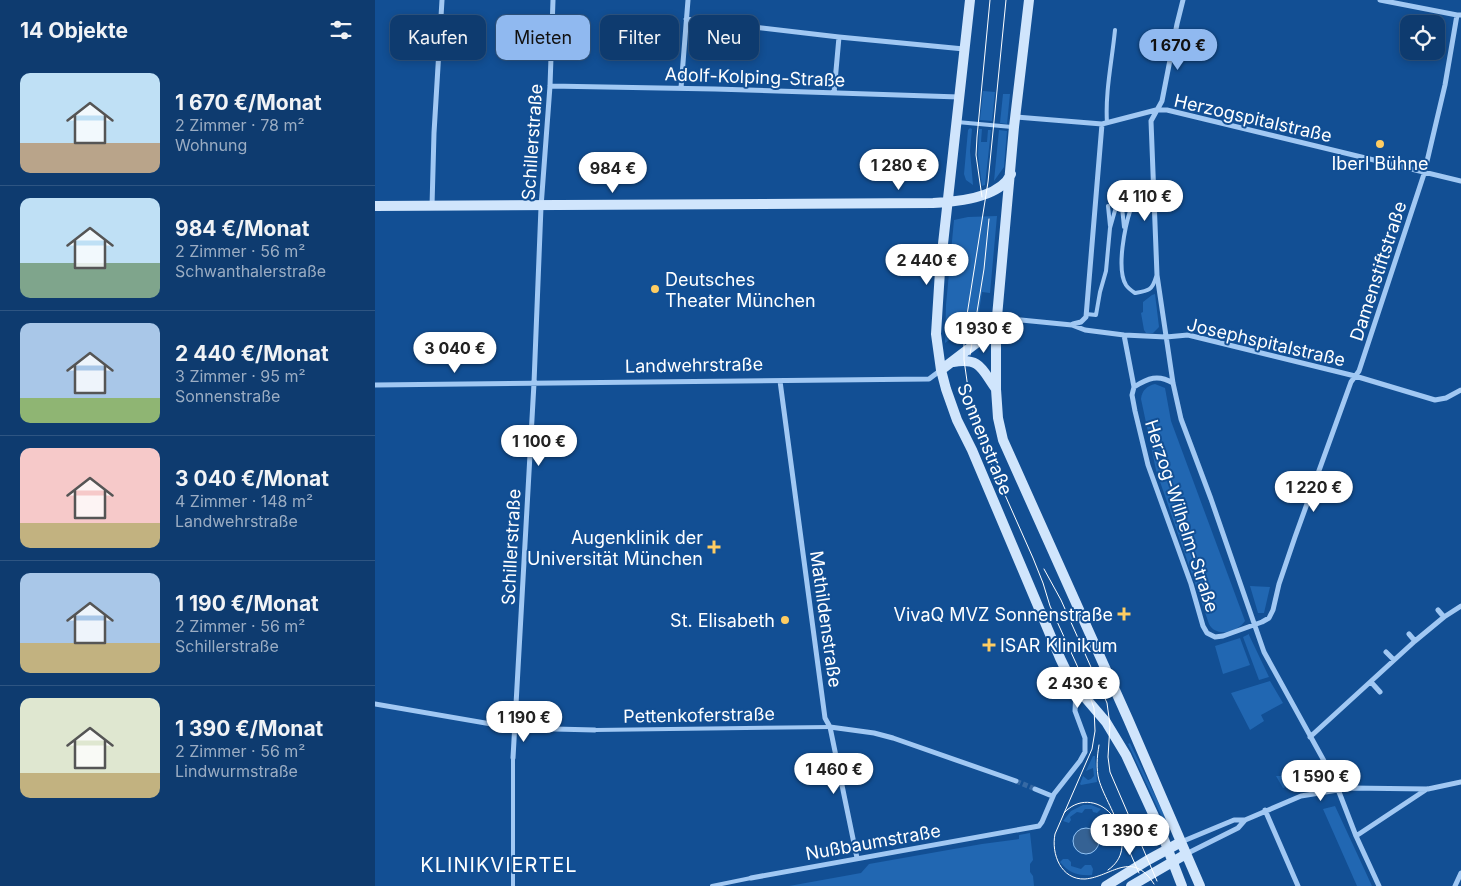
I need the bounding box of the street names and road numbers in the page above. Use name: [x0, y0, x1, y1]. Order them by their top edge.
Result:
street label: Adolf-Kolping-Straße: [664, 63, 846, 91]
street label: Schillerstraße: [517, 83, 547, 201]
street label: Herzogspitalstraße: [1172, 90, 1334, 146]
street label: Damenstiftstraße: [1346, 199, 1410, 343]
street label: Josephspitalstraße: [1185, 314, 1347, 370]
street label: Landwehrstraße: [625, 353, 763, 377]
street label: Sonnenstraße: [953, 380, 1017, 498]
street label: Herzog-Wilhelm-Straße: [1141, 417, 1223, 615]
street label: Schillerstraße: [497, 488, 525, 606]
street label: Mathildenstraße: [806, 549, 846, 689]
street label: Pettenkoferstraße: [623, 703, 775, 727]
street label: Nußbaumstraße: [804, 820, 942, 864]

